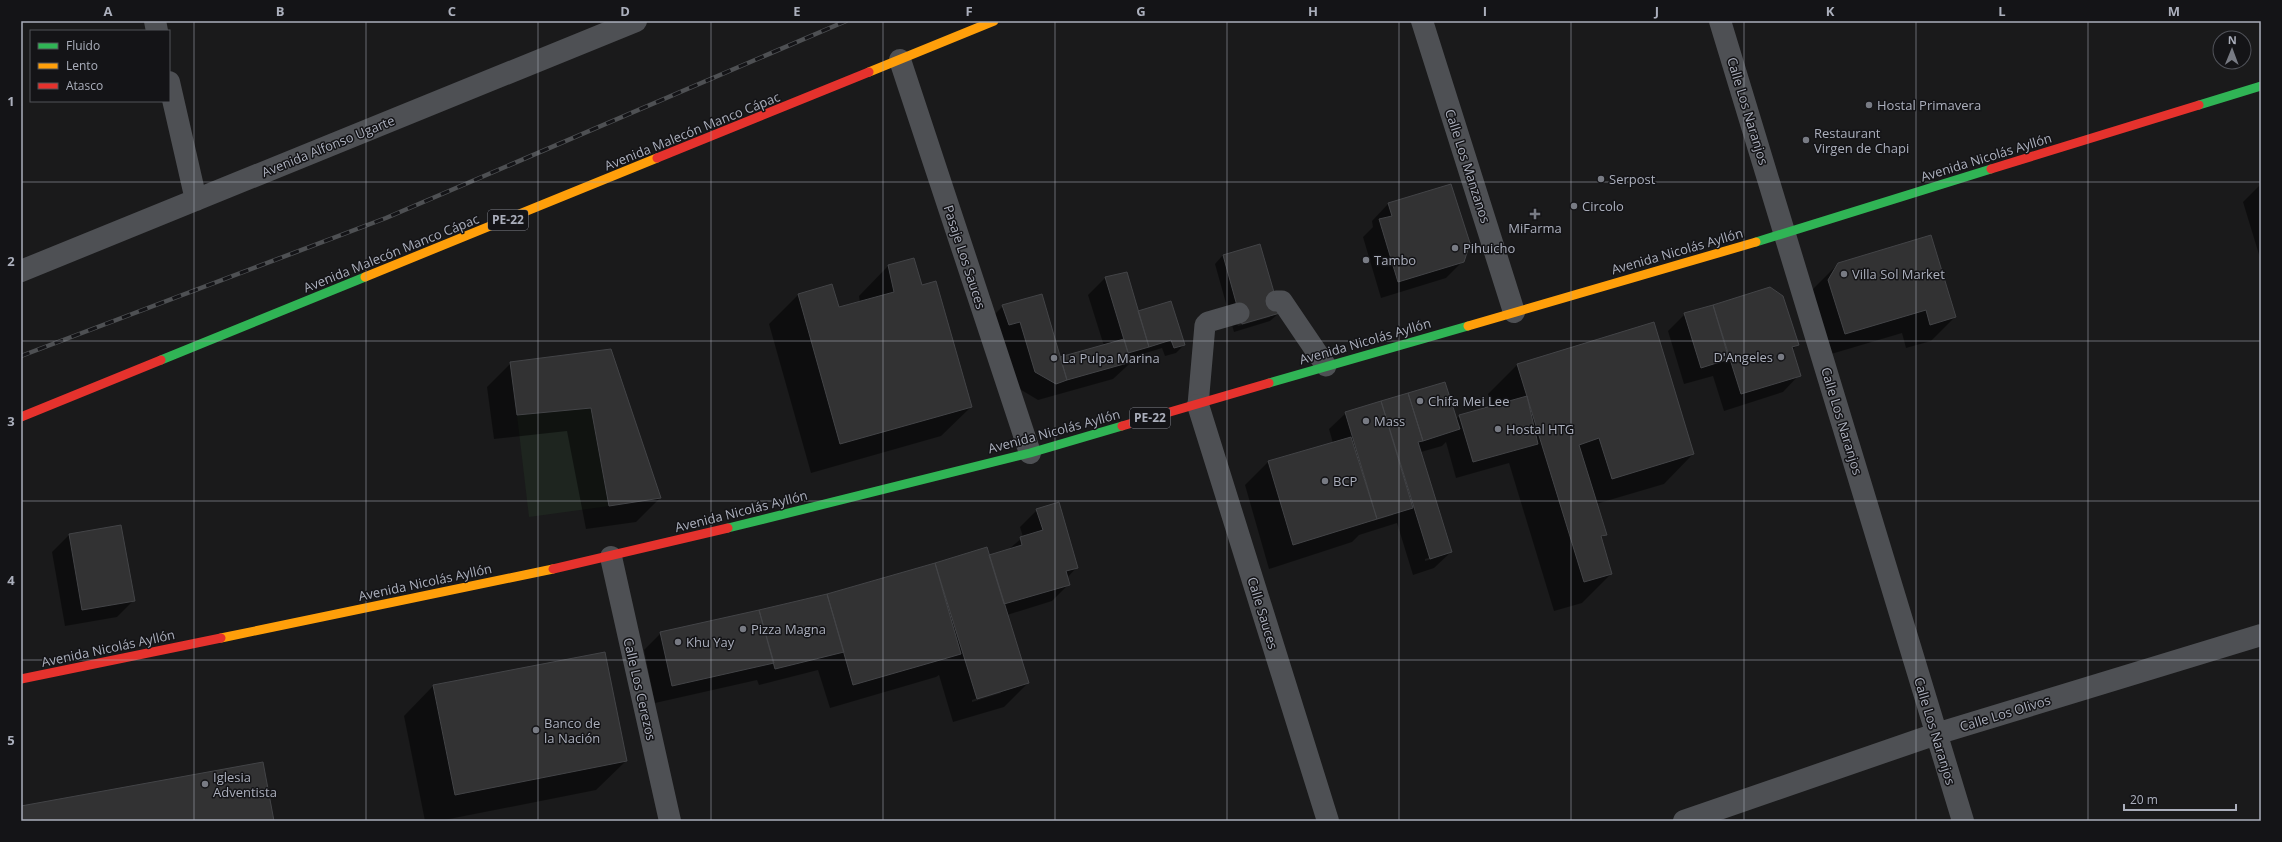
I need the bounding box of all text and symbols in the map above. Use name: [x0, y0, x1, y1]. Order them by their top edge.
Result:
text: A: [104, 2, 113, 20]
text: B: [276, 2, 285, 20]
text: C: [448, 2, 456, 20]
text: D: [620, 2, 630, 20]
text: E: [793, 2, 801, 20]
text: F: [965, 2, 973, 20]
text: G: [1136, 2, 1146, 20]
text: H: [1308, 2, 1318, 20]
text: I: [1483, 2, 1487, 20]
text: J: [1654, 2, 1659, 20]
text: K: [1826, 2, 1835, 20]
text: L: [1998, 2, 2006, 20]
text: M: [2168, 2, 2180, 20]
legend: [30, 30, 170, 102]
north arrow: [2212, 30, 2252, 70]
text: N: [2228, 32, 2237, 47]
text: Fluido: [66, 37, 100, 54]
street label: Calle Los Naranjos: [1723, 55, 1773, 167]
text: Lento: [66, 57, 98, 74]
text: Atasco: [66, 77, 103, 94]
street label: Avenida Malecón Manco Cápac: [602, 87, 782, 175]
text: 1: [7, 92, 15, 110]
place label: Hostal Primavera: [1877, 96, 1981, 114]
marker: Hostal Primavera: [1864, 100, 1874, 110]
street label: Calle Los Manzanos: [1441, 107, 1495, 225]
street label: Avenida Alfonso Ugarte: [259, 111, 397, 181]
place label: Restaurant Virgen de Chapi: [1814, 124, 1909, 157]
street label: Avenida Nicolás Ayllón: [1918, 128, 2054, 186]
marker: Restaurant Virgen de Chapi: [1801, 135, 1811, 145]
place label: Serpost: [1609, 170, 1656, 188]
marker: Serpost: [1596, 174, 1606, 184]
place label: Circolo: [1582, 197, 1624, 215]
marker: Circolo: [1569, 201, 1579, 211]
street label: Pasaje Los Sauces: [940, 203, 990, 311]
street label: Avenida Malecón Manco Cápac: [301, 209, 481, 297]
marker: MiFarma: [1530, 209, 1540, 219]
road number: PE-22: [488, 210, 528, 230]
place label: MiFarma: [1508, 219, 1562, 237]
street label: Avenida Nicolás Ayllón: [1609, 224, 1745, 278]
place label: Pihuicho: [1463, 239, 1516, 257]
marker: Pihuicho: [1450, 243, 1460, 253]
place label: Tambo: [1374, 251, 1416, 269]
text: 2: [7, 252, 15, 270]
marker: Tambo: [1361, 255, 1371, 265]
place label: Villa Sol Market: [1852, 265, 1945, 283]
marker: Villa Sol Market: [1839, 269, 1849, 279]
street label: Avenida Nicolás Ayllón: [1297, 314, 1433, 368]
place label: D'Angeles: [1713, 348, 1773, 366]
place label: La Pulpa Marina: [1062, 349, 1160, 367]
marker: D'Angeles: [1776, 352, 1786, 362]
marker: La Pulpa Marina: [1049, 353, 1059, 363]
street label: Calle Los Naranjos: [1817, 365, 1867, 477]
place label: Chifa Mei Lee: [1428, 392, 1509, 410]
marker: Chifa Mei Lee: [1415, 396, 1425, 406]
street label: Avenida Nicolás Ayllón: [986, 405, 1122, 457]
road number: PE-22: [1130, 408, 1170, 428]
text: 3: [7, 412, 15, 430]
place label: Mass: [1374, 412, 1405, 430]
marker: Mass: [1361, 416, 1371, 426]
place label: Hostal HTG: [1506, 420, 1574, 438]
marker: Hostal HTG: [1493, 424, 1503, 434]
place label: BCP: [1333, 472, 1358, 490]
marker: BCP: [1320, 476, 1330, 486]
street label: Avenida Nicolás Ayllón: [673, 486, 809, 536]
street label: Avenida Nicolás Ayllón: [357, 559, 493, 605]
text: 4: [7, 571, 15, 589]
street label: Calle Sauces: [1243, 575, 1283, 651]
place label: Pizza Magna: [751, 620, 826, 638]
marker: Pizza Magna: [738, 624, 748, 634]
street label: Avenida Nicolás Ayllón: [40, 625, 176, 671]
place label: Khu Yay: [686, 633, 735, 651]
street label: Calle Los Cerezos: [619, 636, 661, 742]
marker: Khu Yay: [673, 637, 683, 647]
street label: Calle Los Naranjos: [1910, 675, 1960, 787]
street label: Calle Los Olivos: [1957, 691, 2053, 735]
place label: Banco de la Nación: [544, 714, 600, 747]
marker: Banco de la Nación: [531, 725, 541, 735]
text: 5: [7, 731, 15, 749]
place label: Iglesia Adventista: [213, 768, 277, 801]
marker: Iglesia Adventista: [200, 779, 210, 789]
scale bar: [2124, 786, 2236, 812]
text: 20 m: [2130, 791, 2158, 808]

